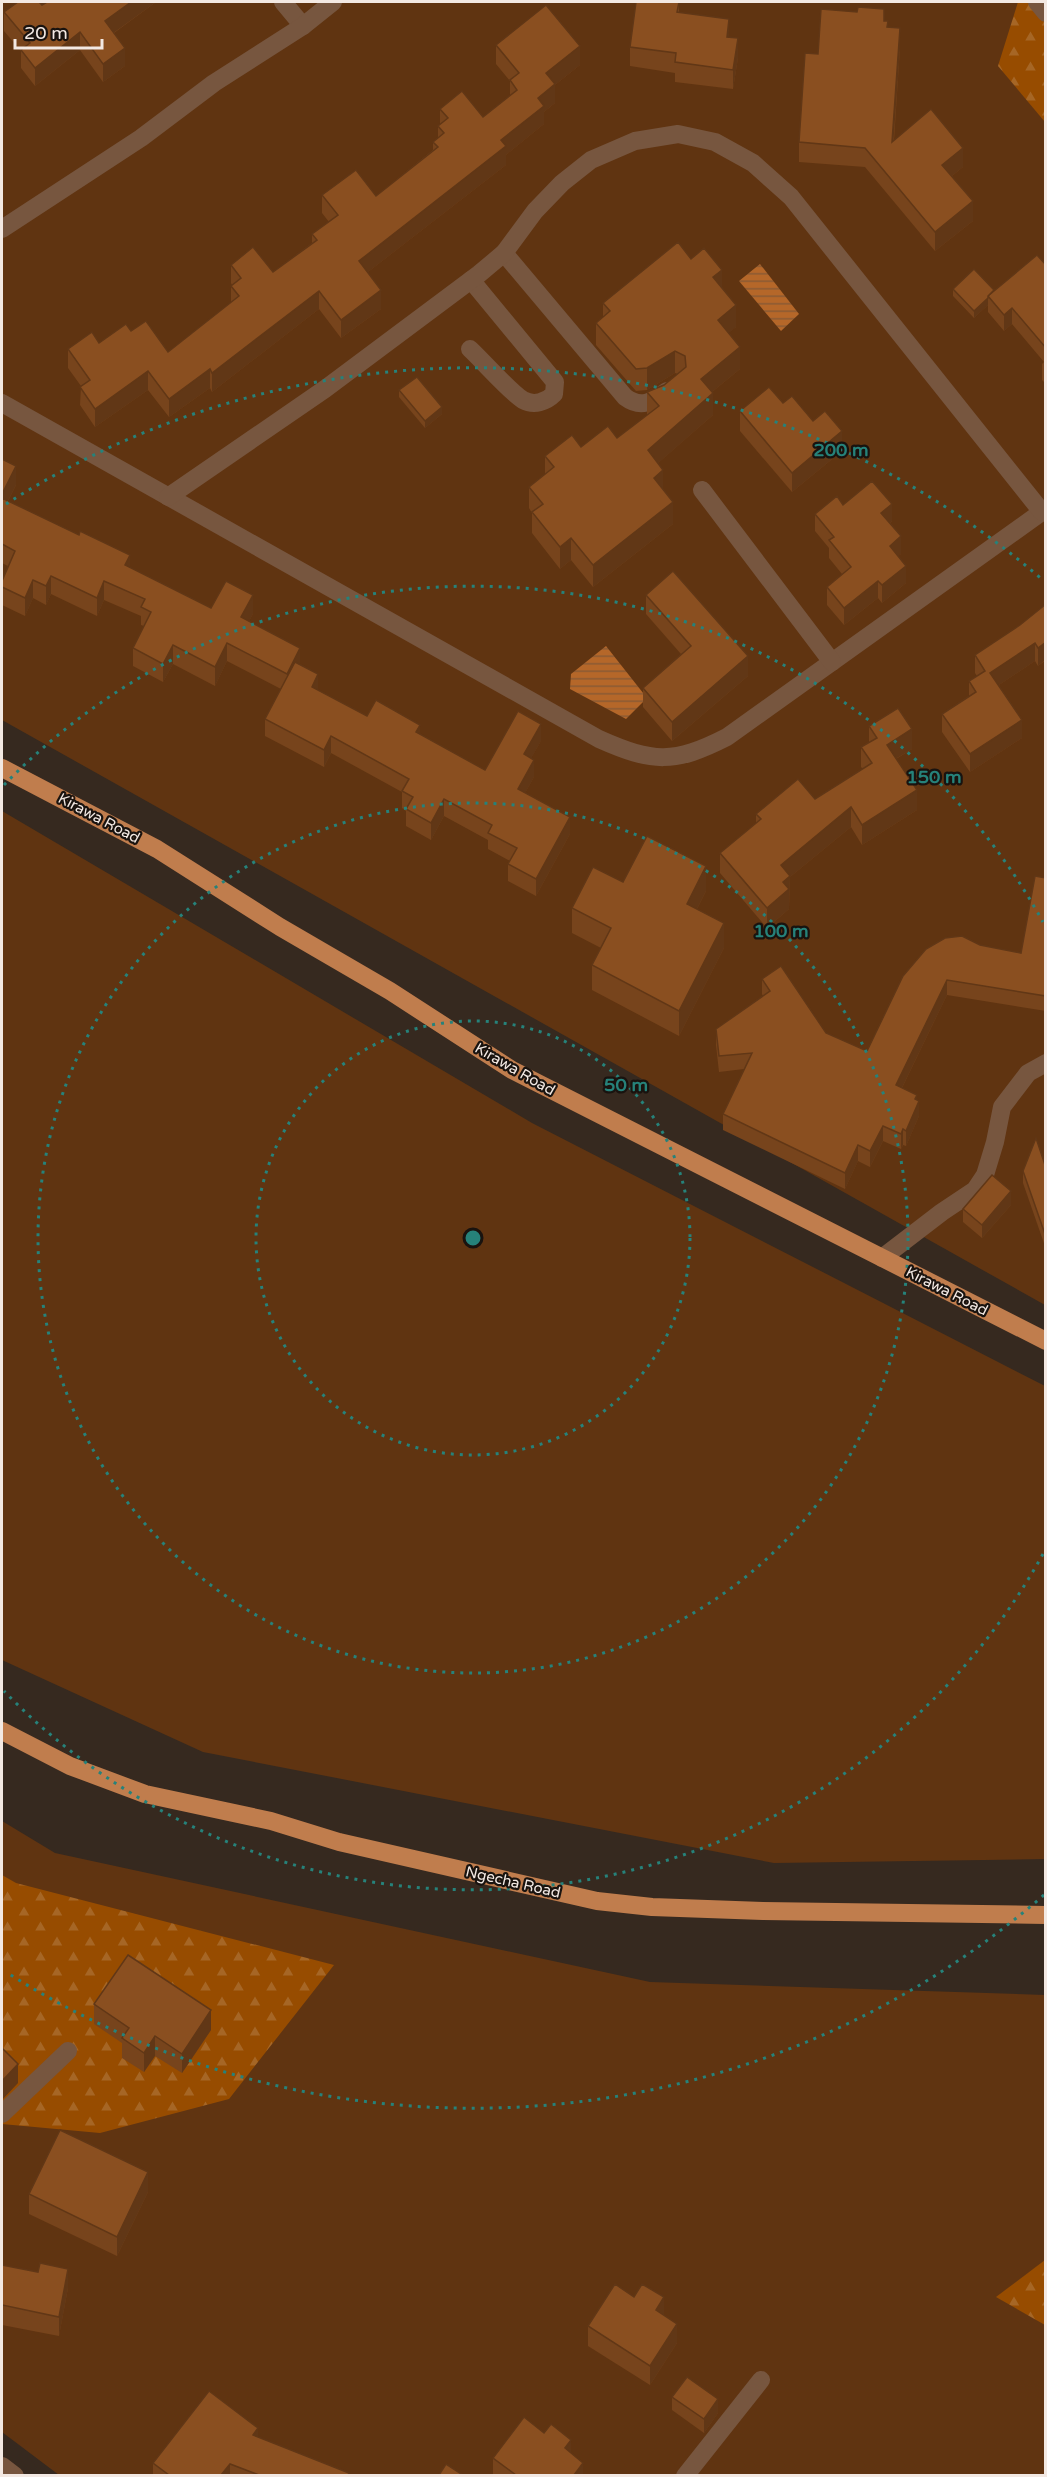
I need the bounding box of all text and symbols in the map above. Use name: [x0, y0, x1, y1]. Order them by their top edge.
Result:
scale bar: [15, 12, 102, 50]
text: 20 m: [24, 22, 68, 44]
text: 200 m: [813, 439, 869, 461]
text: 150 m: [906, 766, 962, 788]
street label: Kirawa Road: [55, 789, 143, 847]
text: 100 m: [753, 920, 809, 942]
street label: Kirawa Road: [472, 1039, 558, 1099]
text: 50 m: [604, 1074, 648, 1096]
centre of rings: [463, 1228, 483, 1248]
street label: Kirawa Road: [903, 1263, 991, 1319]
street label: Ngecha Road: [464, 1862, 562, 1902]

